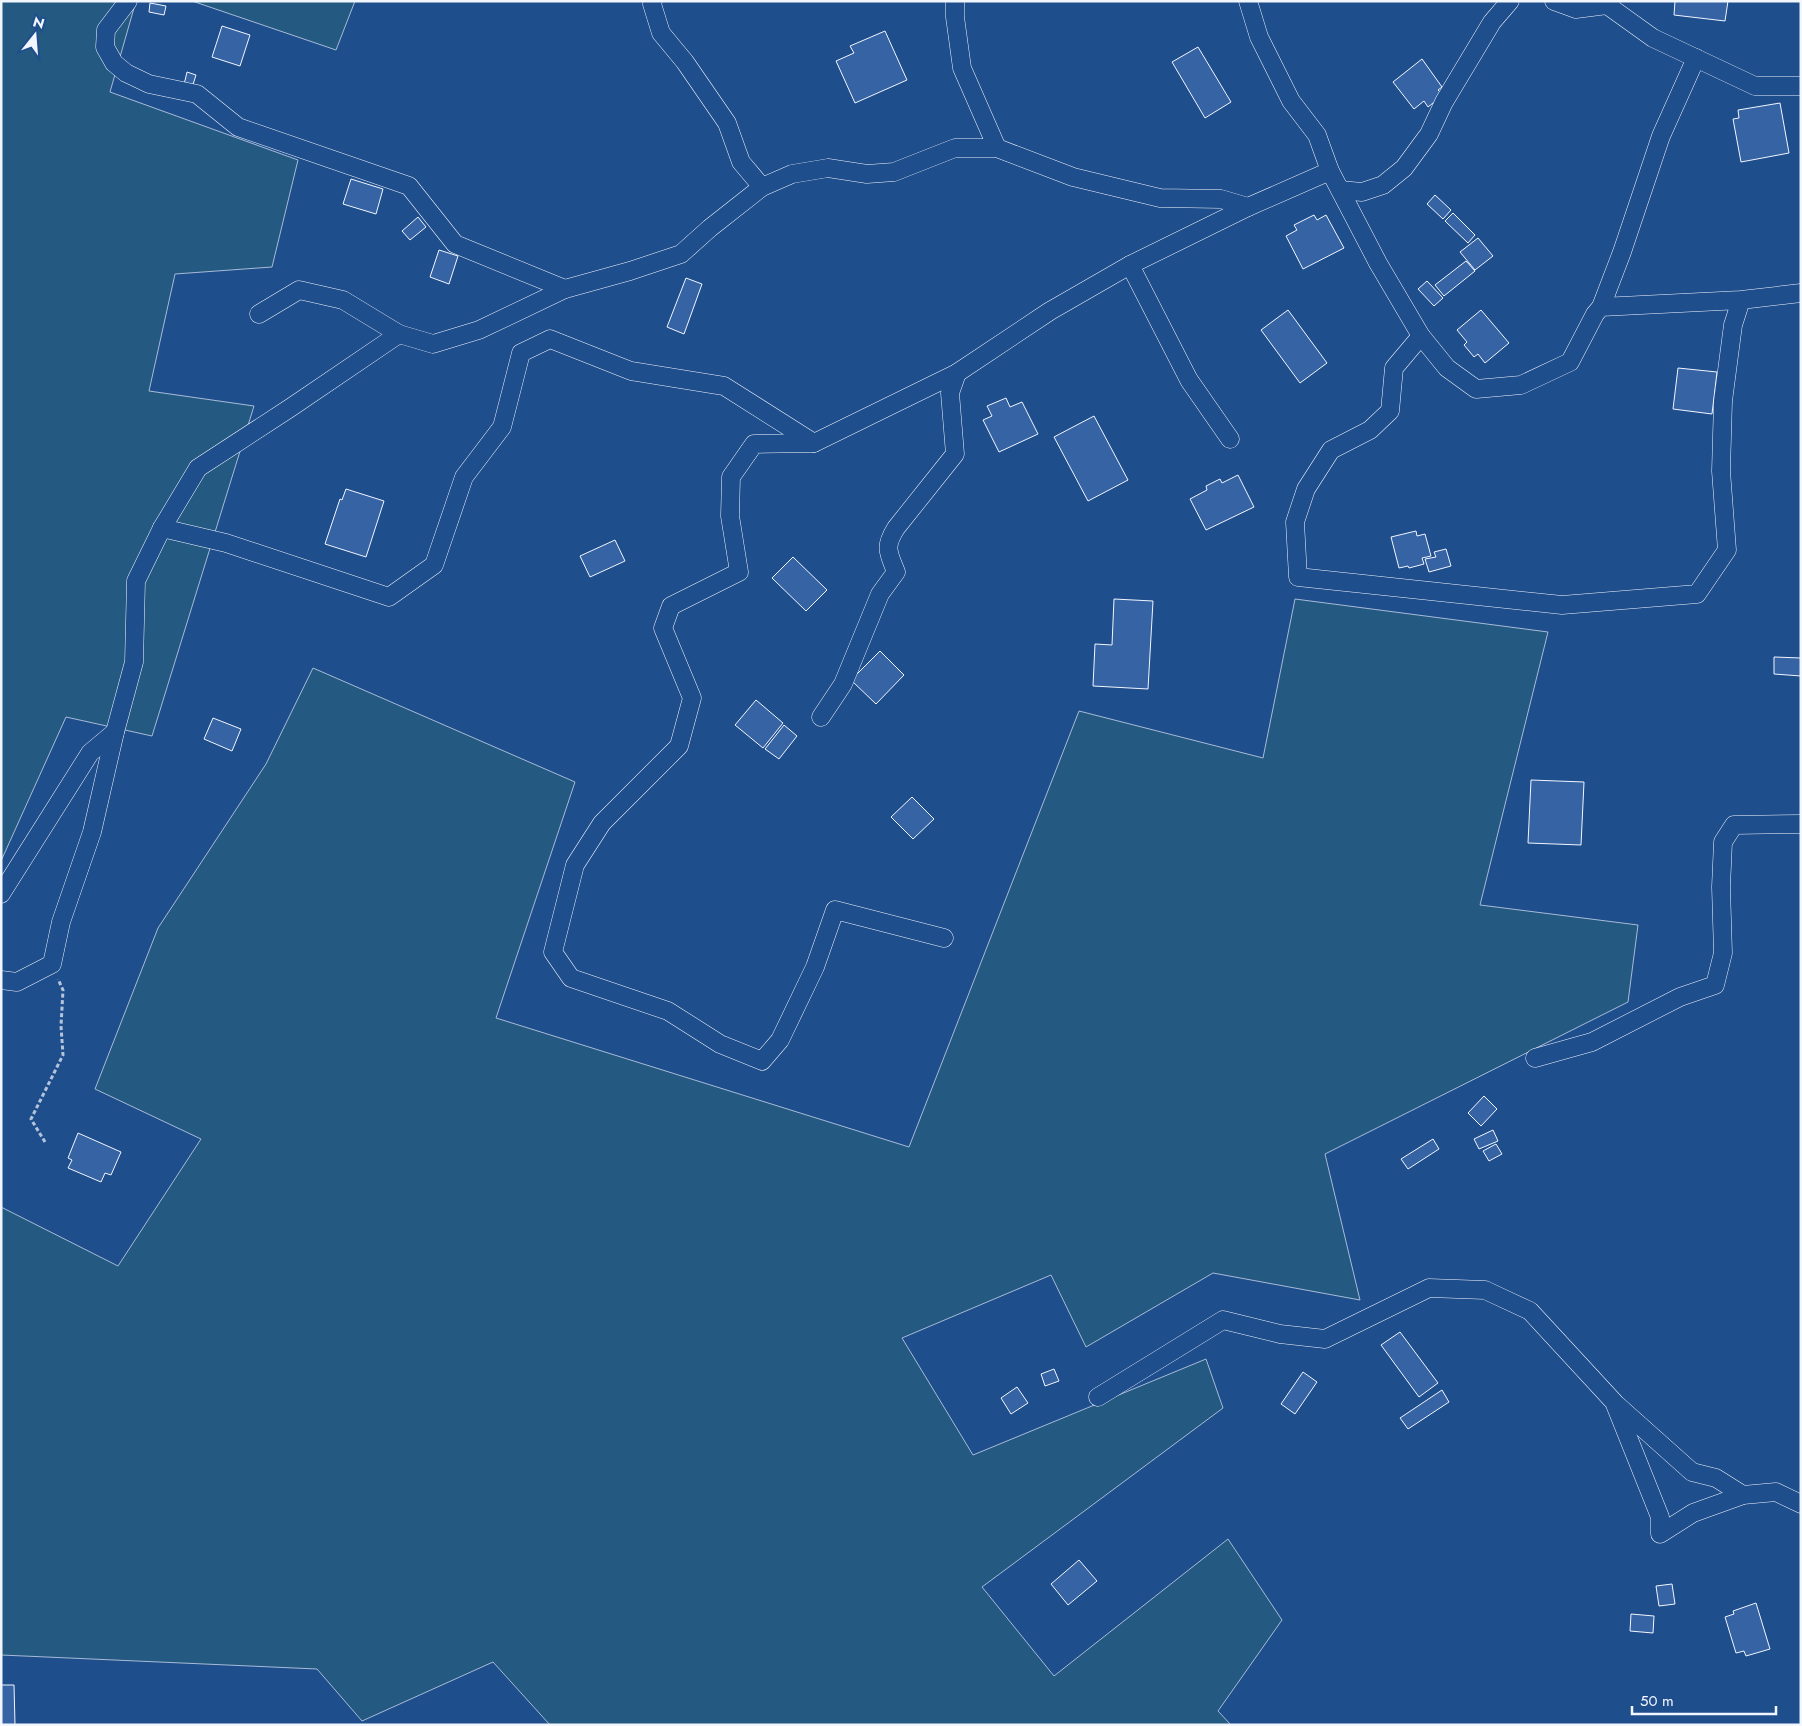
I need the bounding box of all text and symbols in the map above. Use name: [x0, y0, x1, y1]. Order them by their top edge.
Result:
north arrow: [10, 10, 60, 60]
text: N: [31, 11, 47, 34]
scale bar: [1632, 1684, 1776, 1716]
text: 50 m: [1640, 1690, 1674, 1712]

